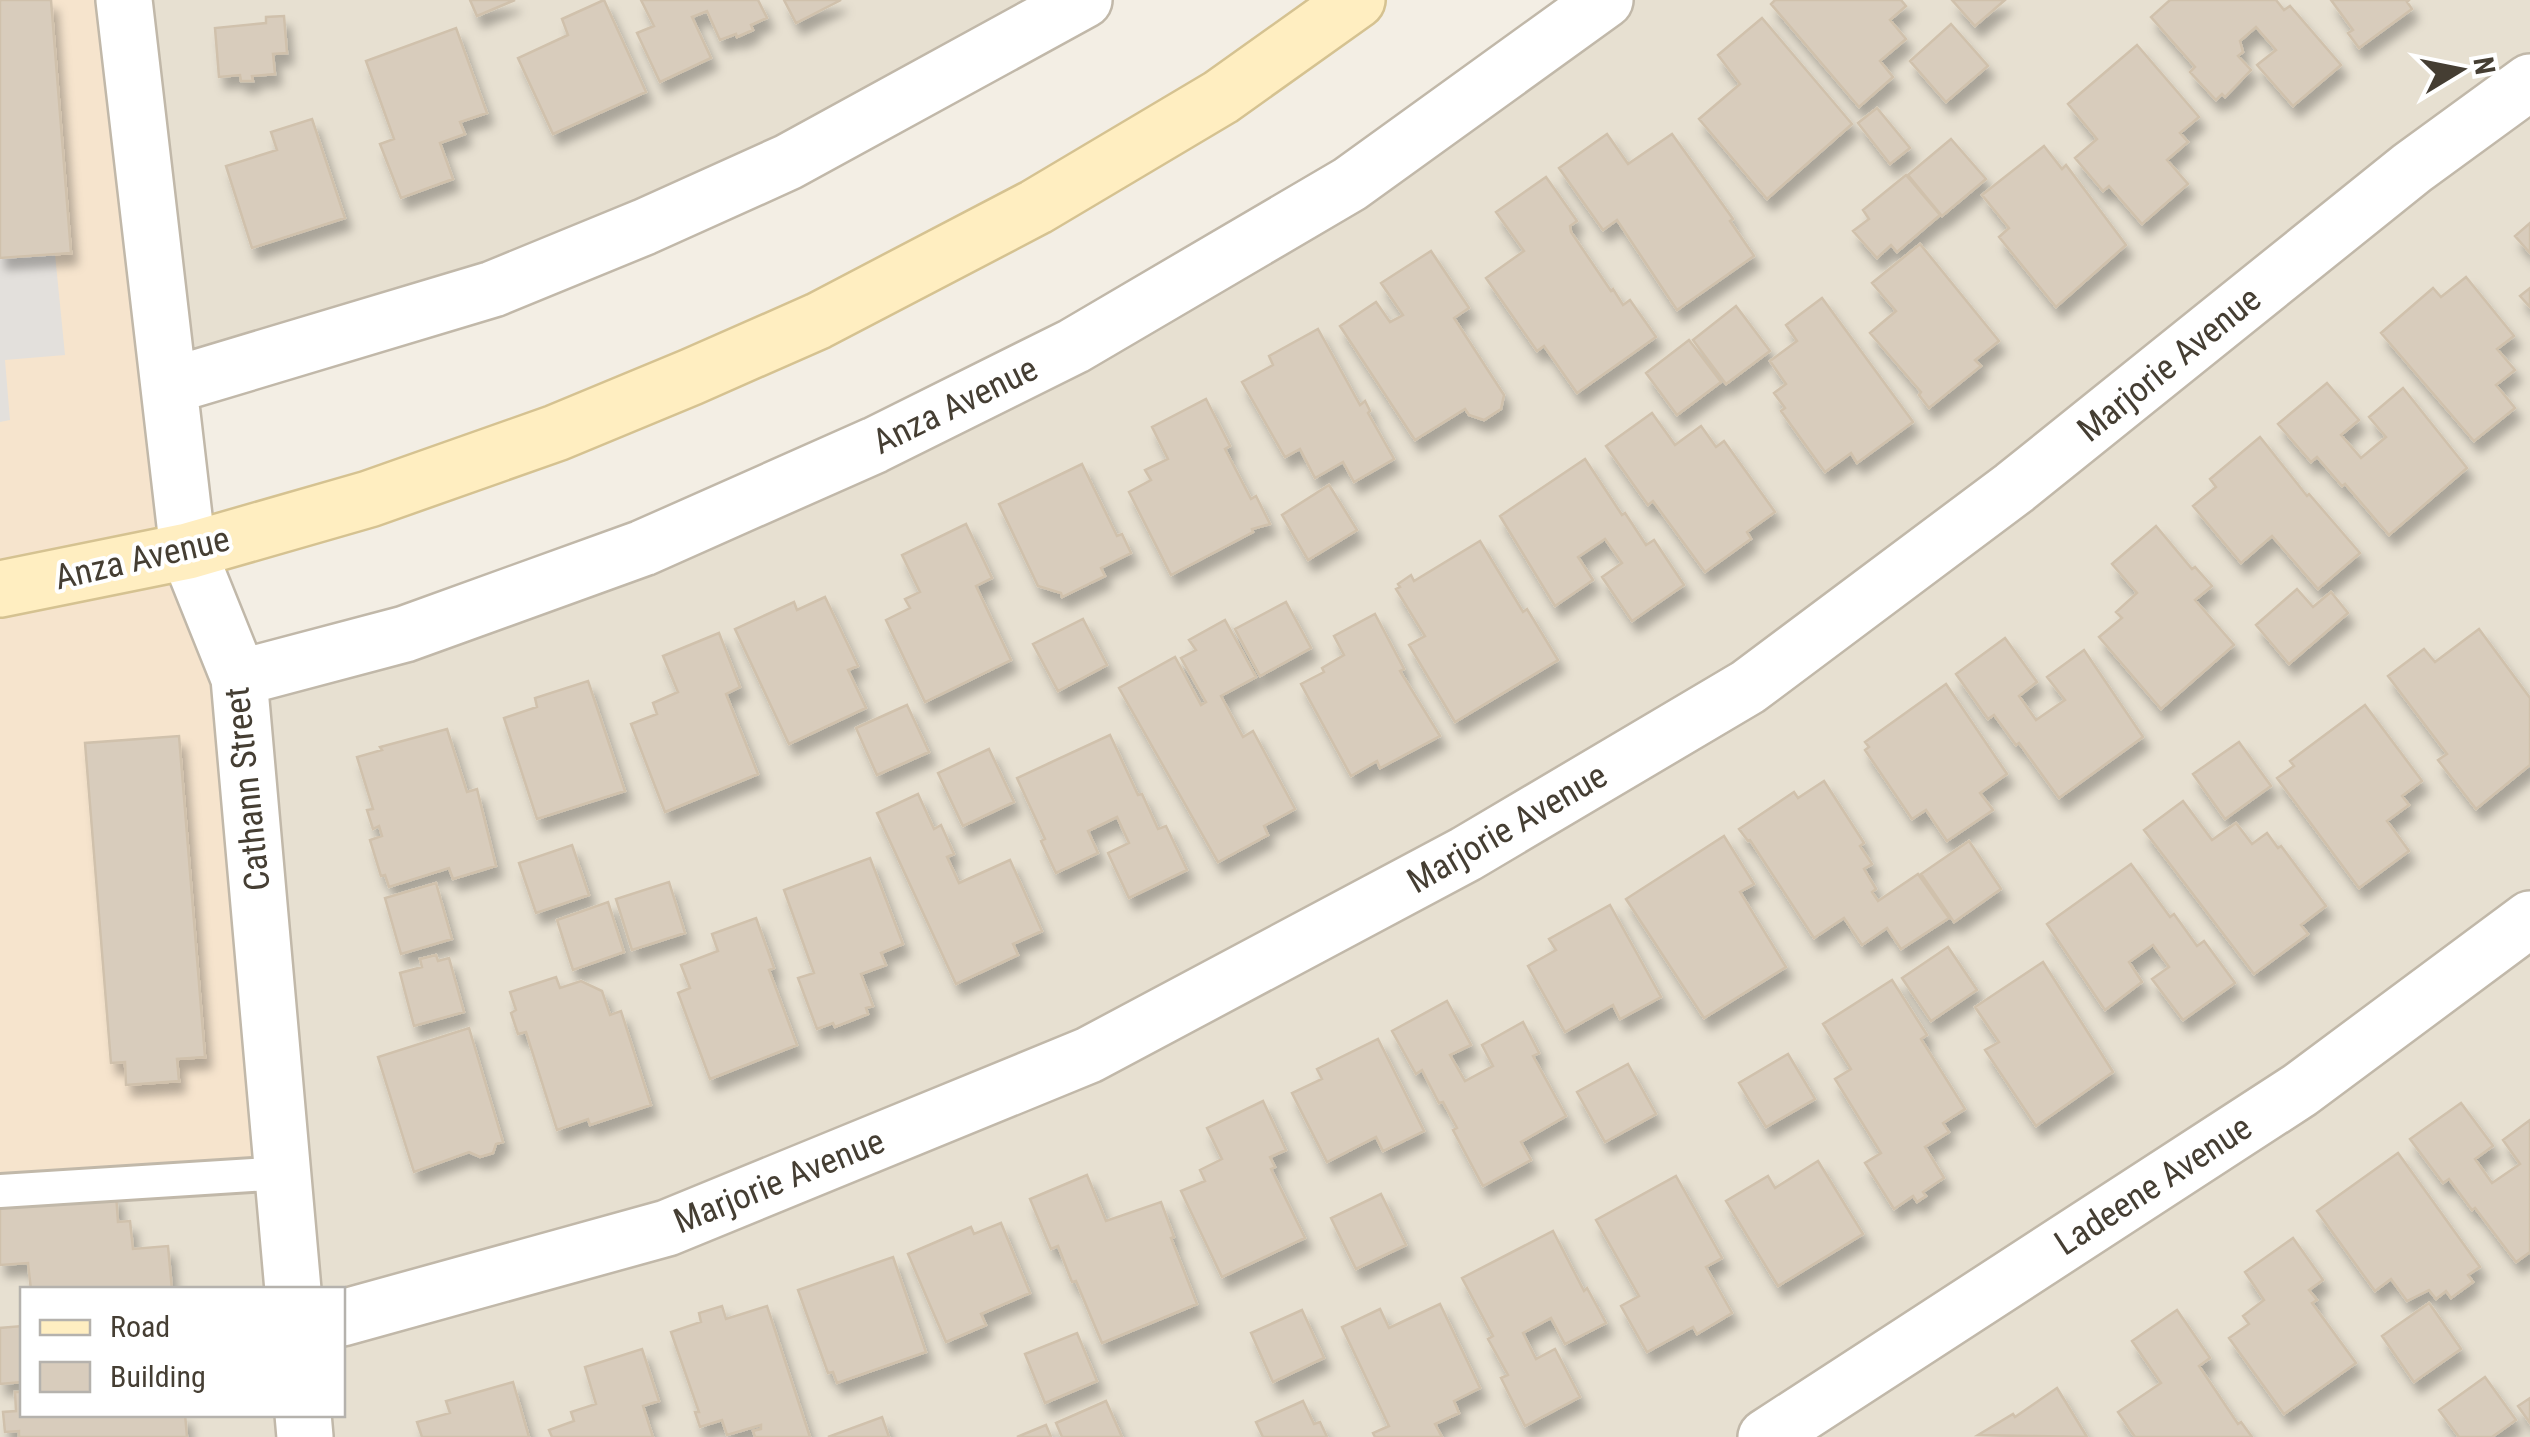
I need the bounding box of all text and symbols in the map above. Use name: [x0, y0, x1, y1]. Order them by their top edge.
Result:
north arrow: [2410, 20, 2510, 120]
text: N: [2466, 54, 2502, 77]
street label: Marjorie Avenue: [2070, 278, 2269, 451]
street label: Anza Avenue: [866, 348, 1044, 463]
street label: Anza Avenue: [51, 518, 233, 598]
street label: Cathann Street: [216, 685, 279, 893]
street label: Marjorie Avenue: [1400, 755, 1614, 902]
street label: Ladeene Avenue: [2047, 1107, 2259, 1264]
street label: Marjorie Avenue: [668, 1121, 890, 1242]
legend: [20, 1287, 345, 1417]
text: Road: [110, 1309, 170, 1344]
text: Building: [110, 1359, 206, 1394]

